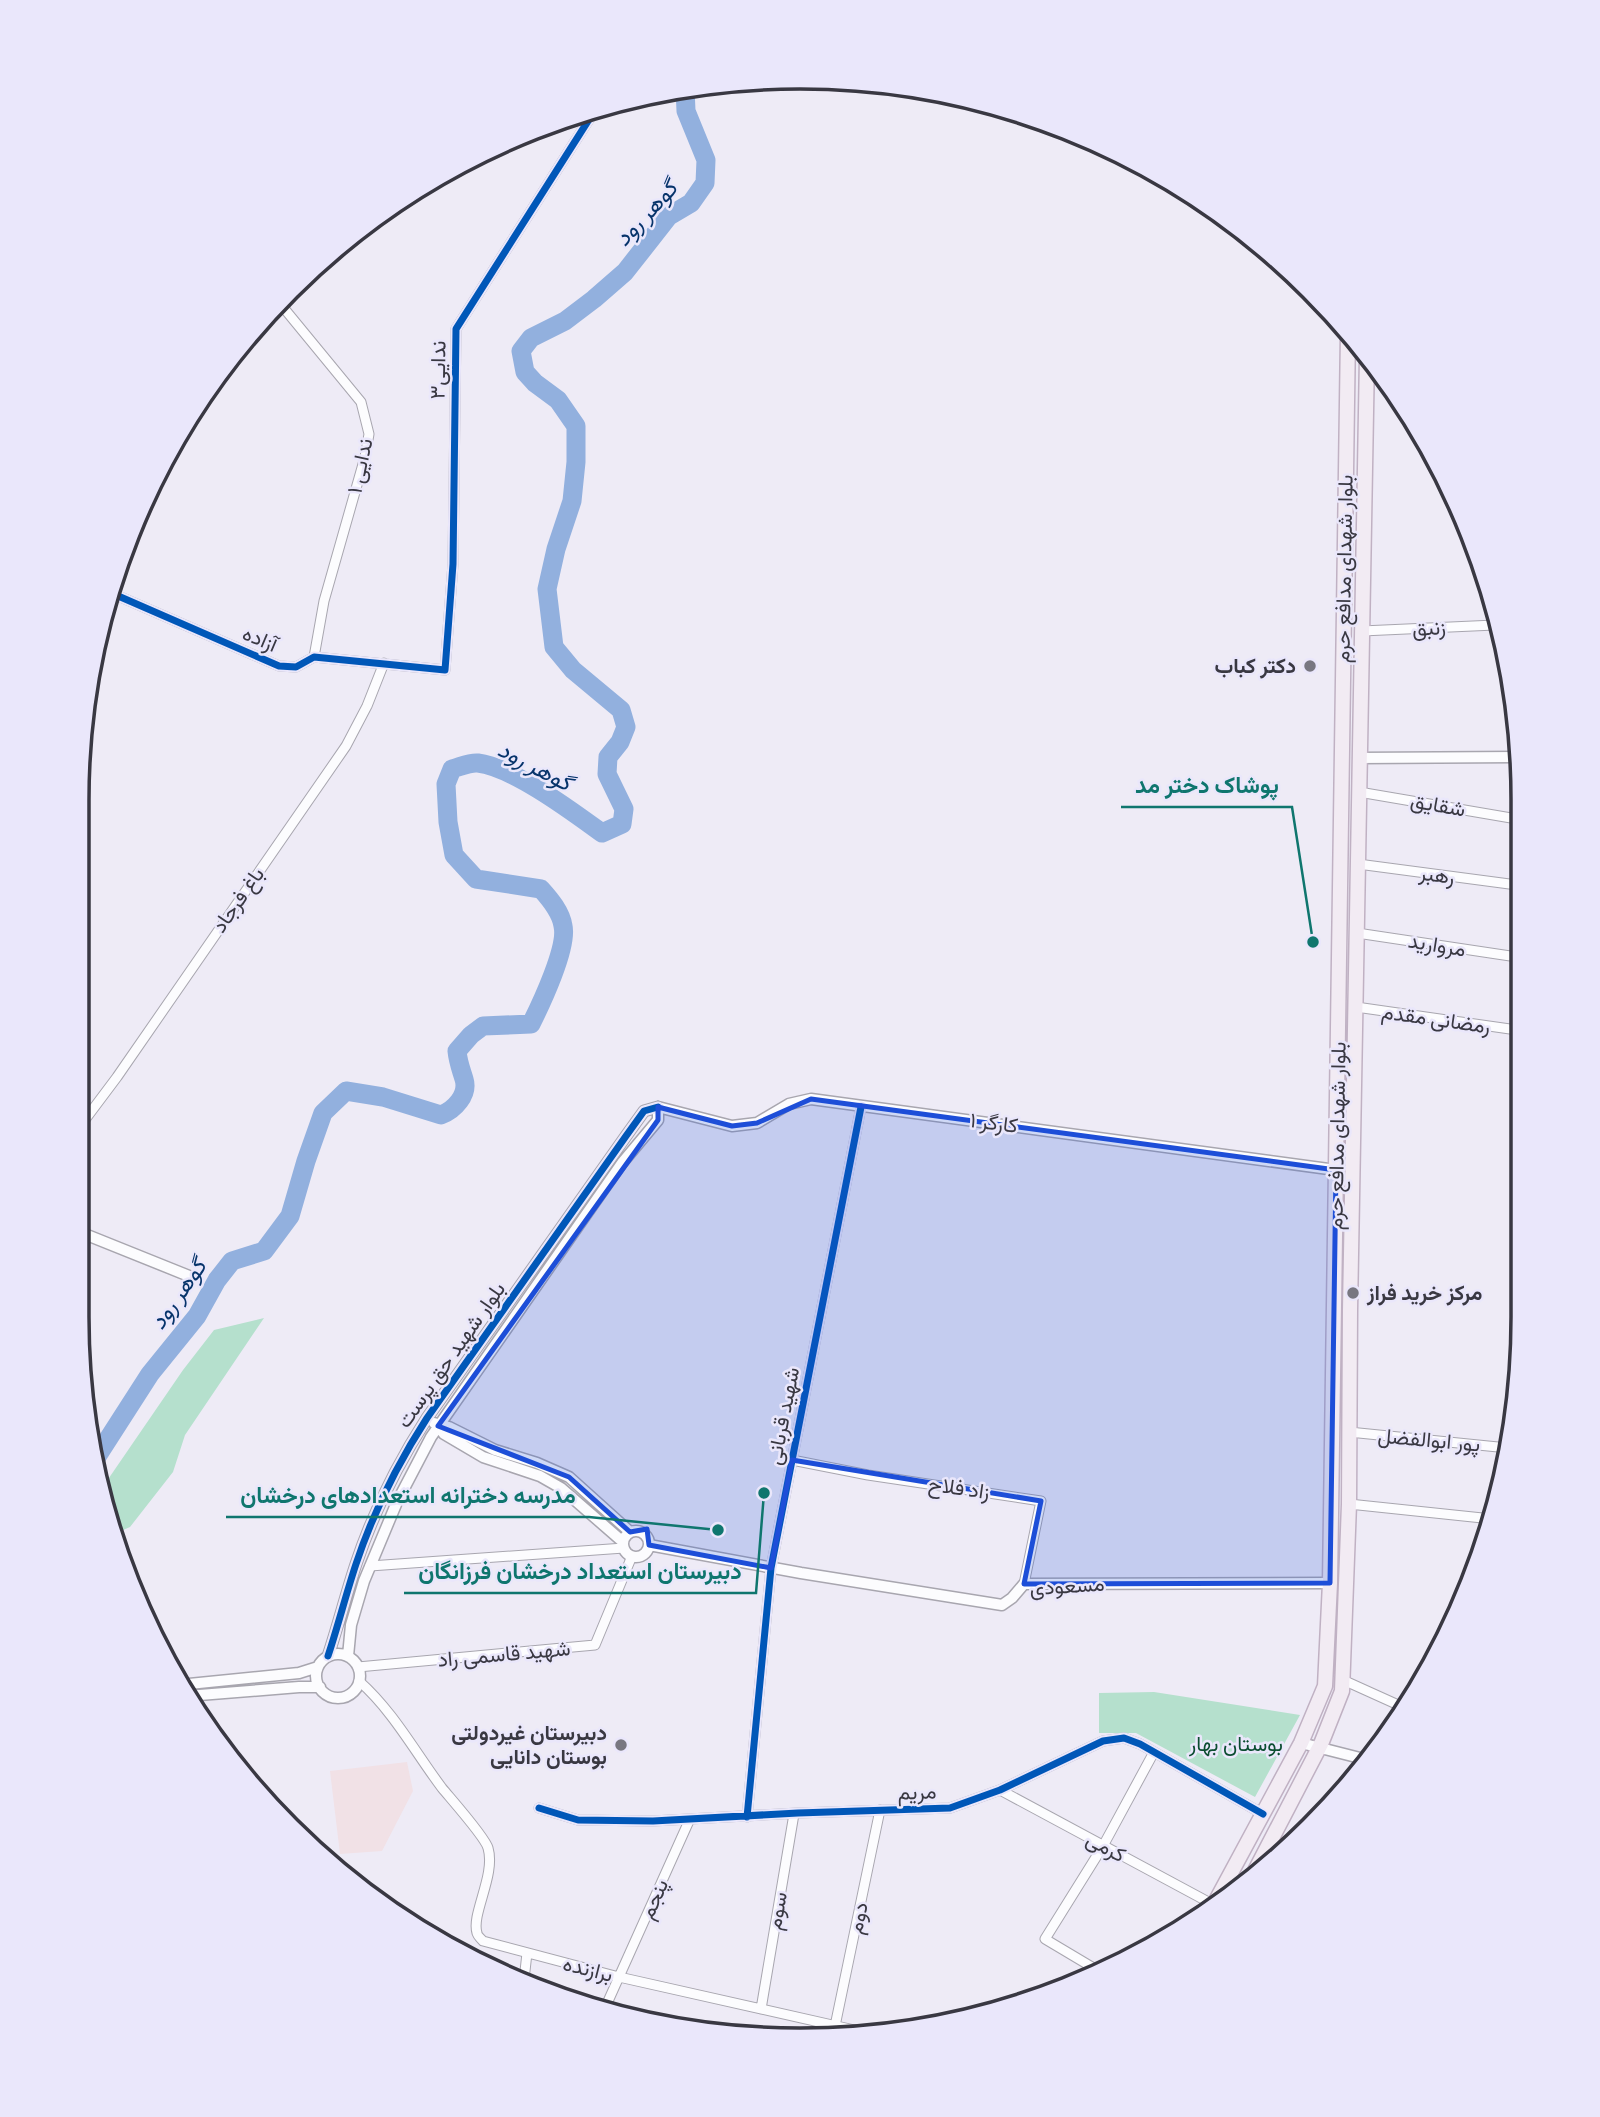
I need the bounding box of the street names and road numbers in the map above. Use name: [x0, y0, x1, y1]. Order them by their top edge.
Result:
street label: ندایی۳: [420, 340, 454, 400]
street label: ندایی ۱: [338, 435, 380, 496]
street label: بلوار شهدای مدافع حرم: [1325, 474, 1361, 663]
street label: زنبق: [1411, 610, 1447, 644]
street label: آزاده: [238, 616, 285, 661]
street label: شقایق: [1408, 783, 1468, 825]
street label: رهبر: [1416, 856, 1457, 892]
street label: باغ فرجاد: [203, 860, 272, 939]
street label: مروارید: [1406, 924, 1468, 964]
street label: رمضانی مقدم: [1380, 995, 1493, 1041]
street label: بلوار شهدای مدافع حرم: [1318, 1041, 1354, 1230]
street label: کارگر ۱: [968, 1103, 1020, 1141]
street label: بلوار شهید حق پرست: [388, 1275, 513, 1434]
street label: شهید قربانی: [757, 1364, 807, 1467]
street label: پور ابوالفضل: [1377, 1419, 1482, 1459]
street label: زاد فلاح: [926, 1467, 992, 1507]
street label: مسعودی: [1028, 1566, 1106, 1604]
street label: شهید قاسمی راد: [436, 1631, 572, 1675]
street label: مریم: [897, 1774, 937, 1808]
street label: کرمی: [1081, 1822, 1132, 1870]
street label: پنجم: [630, 1873, 676, 1924]
street label: سوم: [757, 1889, 795, 1933]
street label: دوم: [838, 1899, 876, 1937]
street label: برازنده: [560, 1946, 617, 1990]

